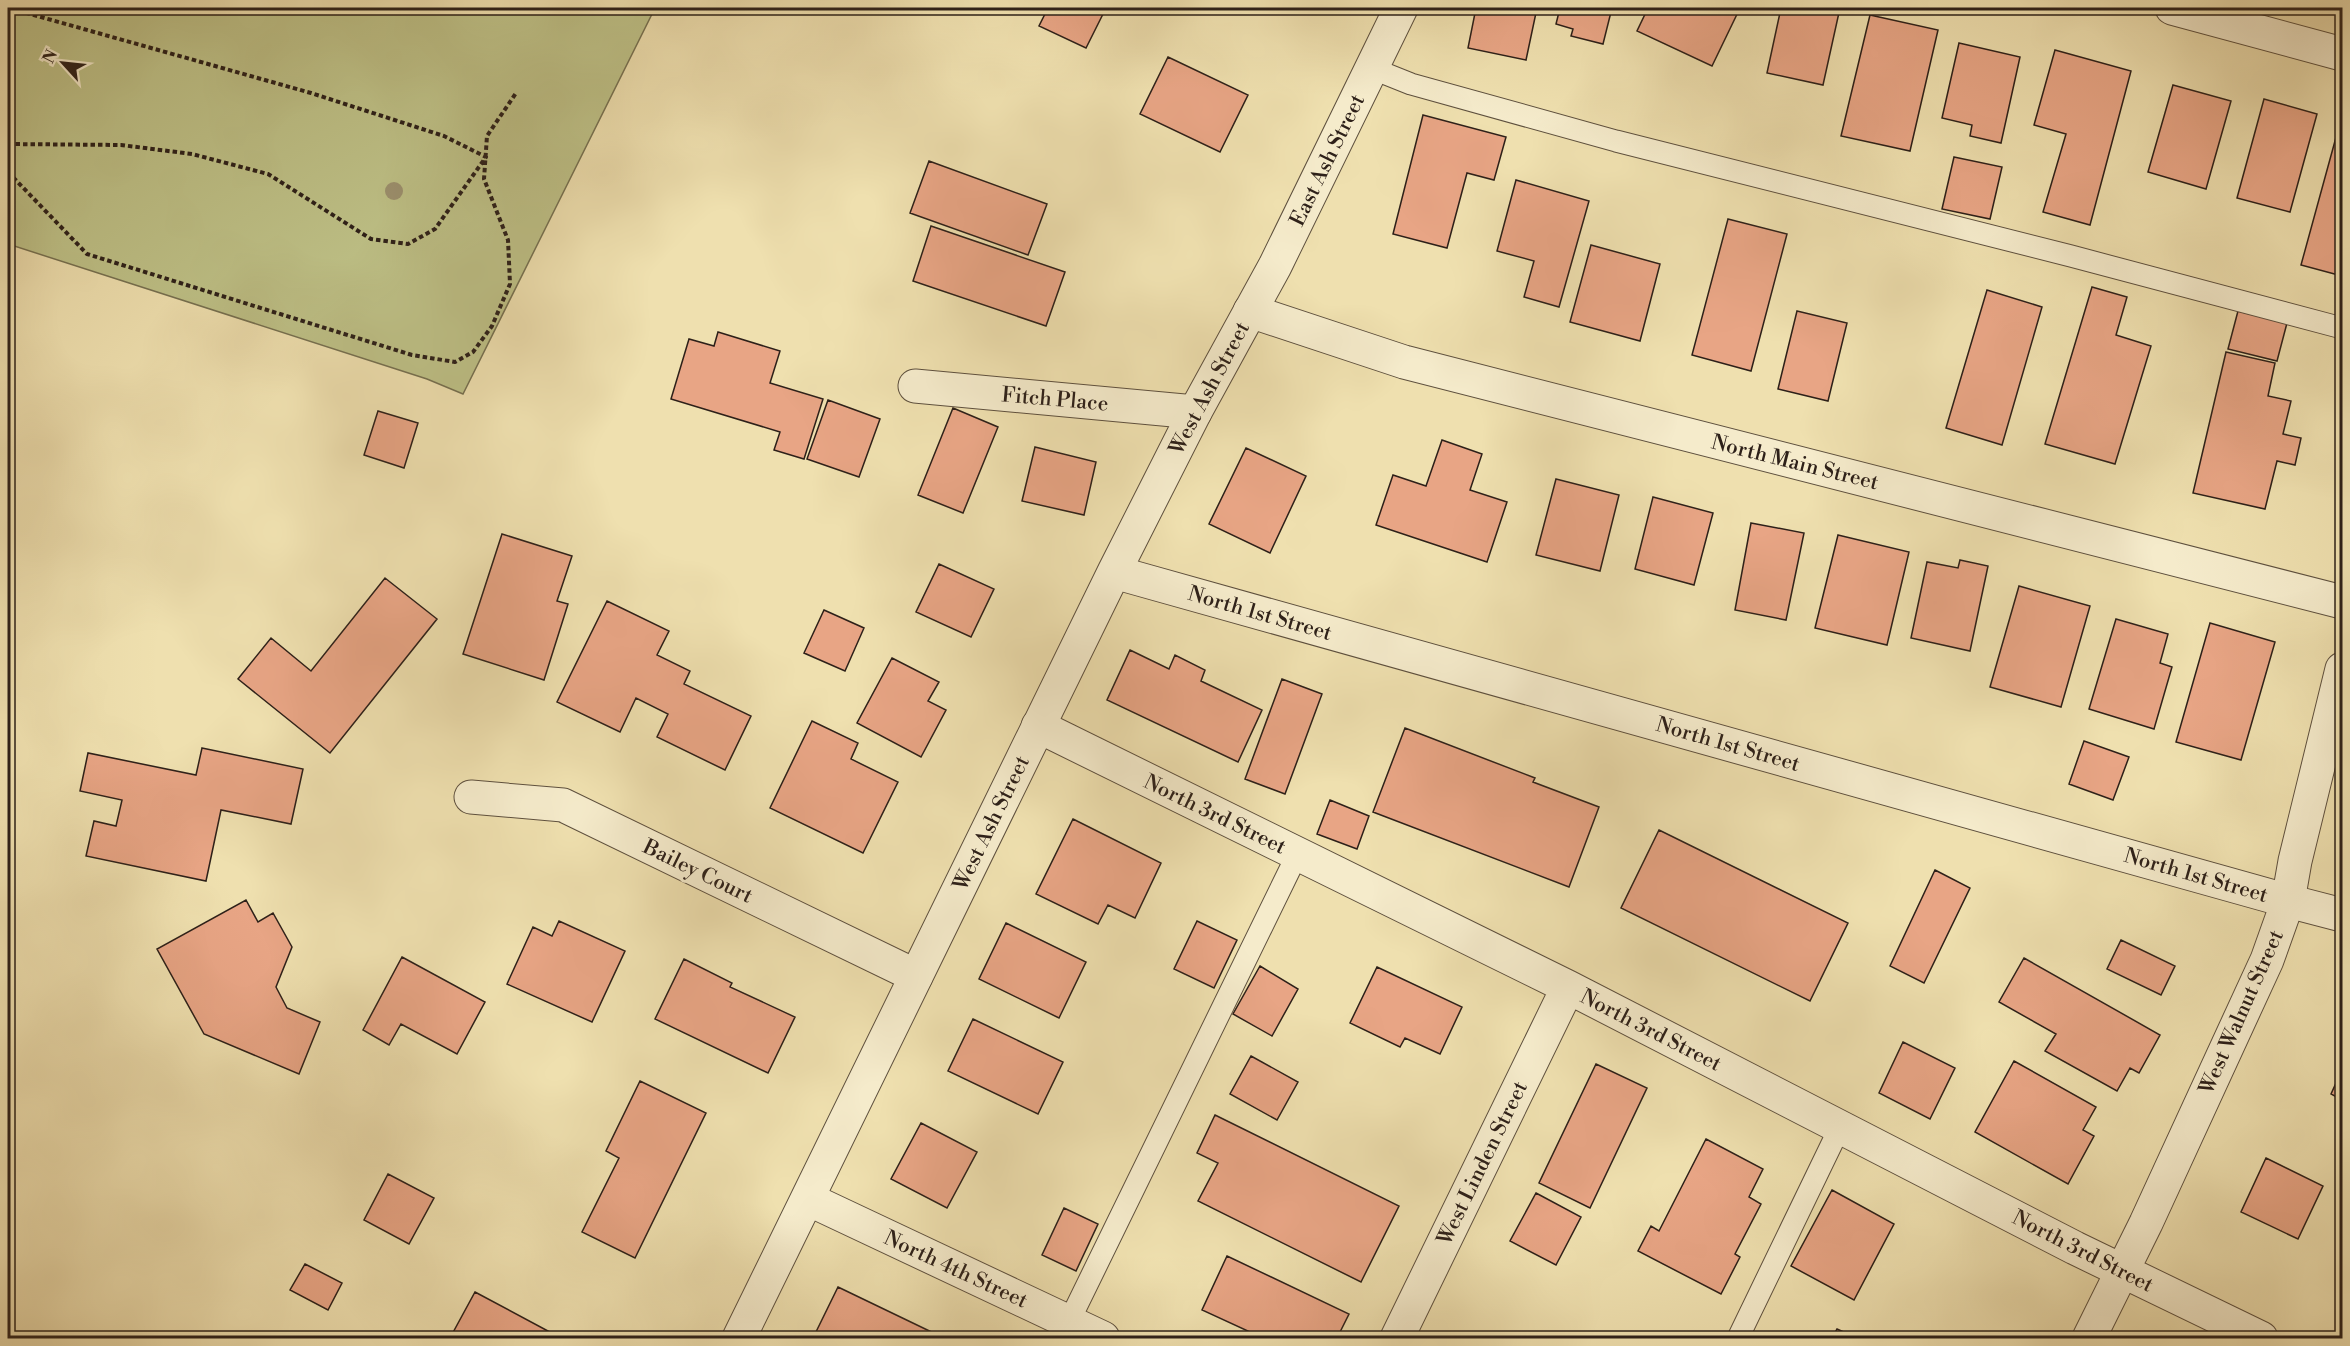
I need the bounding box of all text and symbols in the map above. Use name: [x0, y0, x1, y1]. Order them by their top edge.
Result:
north arrow: [33, 33, 93, 93]
text: N: [39, 46, 62, 67]
street label: East Ash Street: [1285, 90, 1371, 231]
street label: West Ash Street: [1163, 317, 1256, 460]
street label: Fitch Place: [1000, 382, 1109, 418]
street label: North Main Street: [1708, 430, 1882, 496]
street label: North 1st Street: [1185, 581, 1335, 647]
street label: North 1st Street: [1653, 712, 1803, 778]
street label: West Ash Street: [948, 751, 1036, 896]
street label: North 3rd Street: [1139, 769, 1290, 861]
street label: Bailey Court: [638, 834, 757, 910]
street label: North 1st Street: [2121, 843, 2271, 909]
street label: West Walnut Street: [2194, 926, 2290, 1100]
street label: North 3rd Street: [1576, 984, 1726, 1078]
street label: West Linden Street: [1431, 1077, 1534, 1251]
street label: North 3rd Street: [2008, 1205, 2158, 1299]
street label: North 4th Street: [880, 1225, 1032, 1315]

